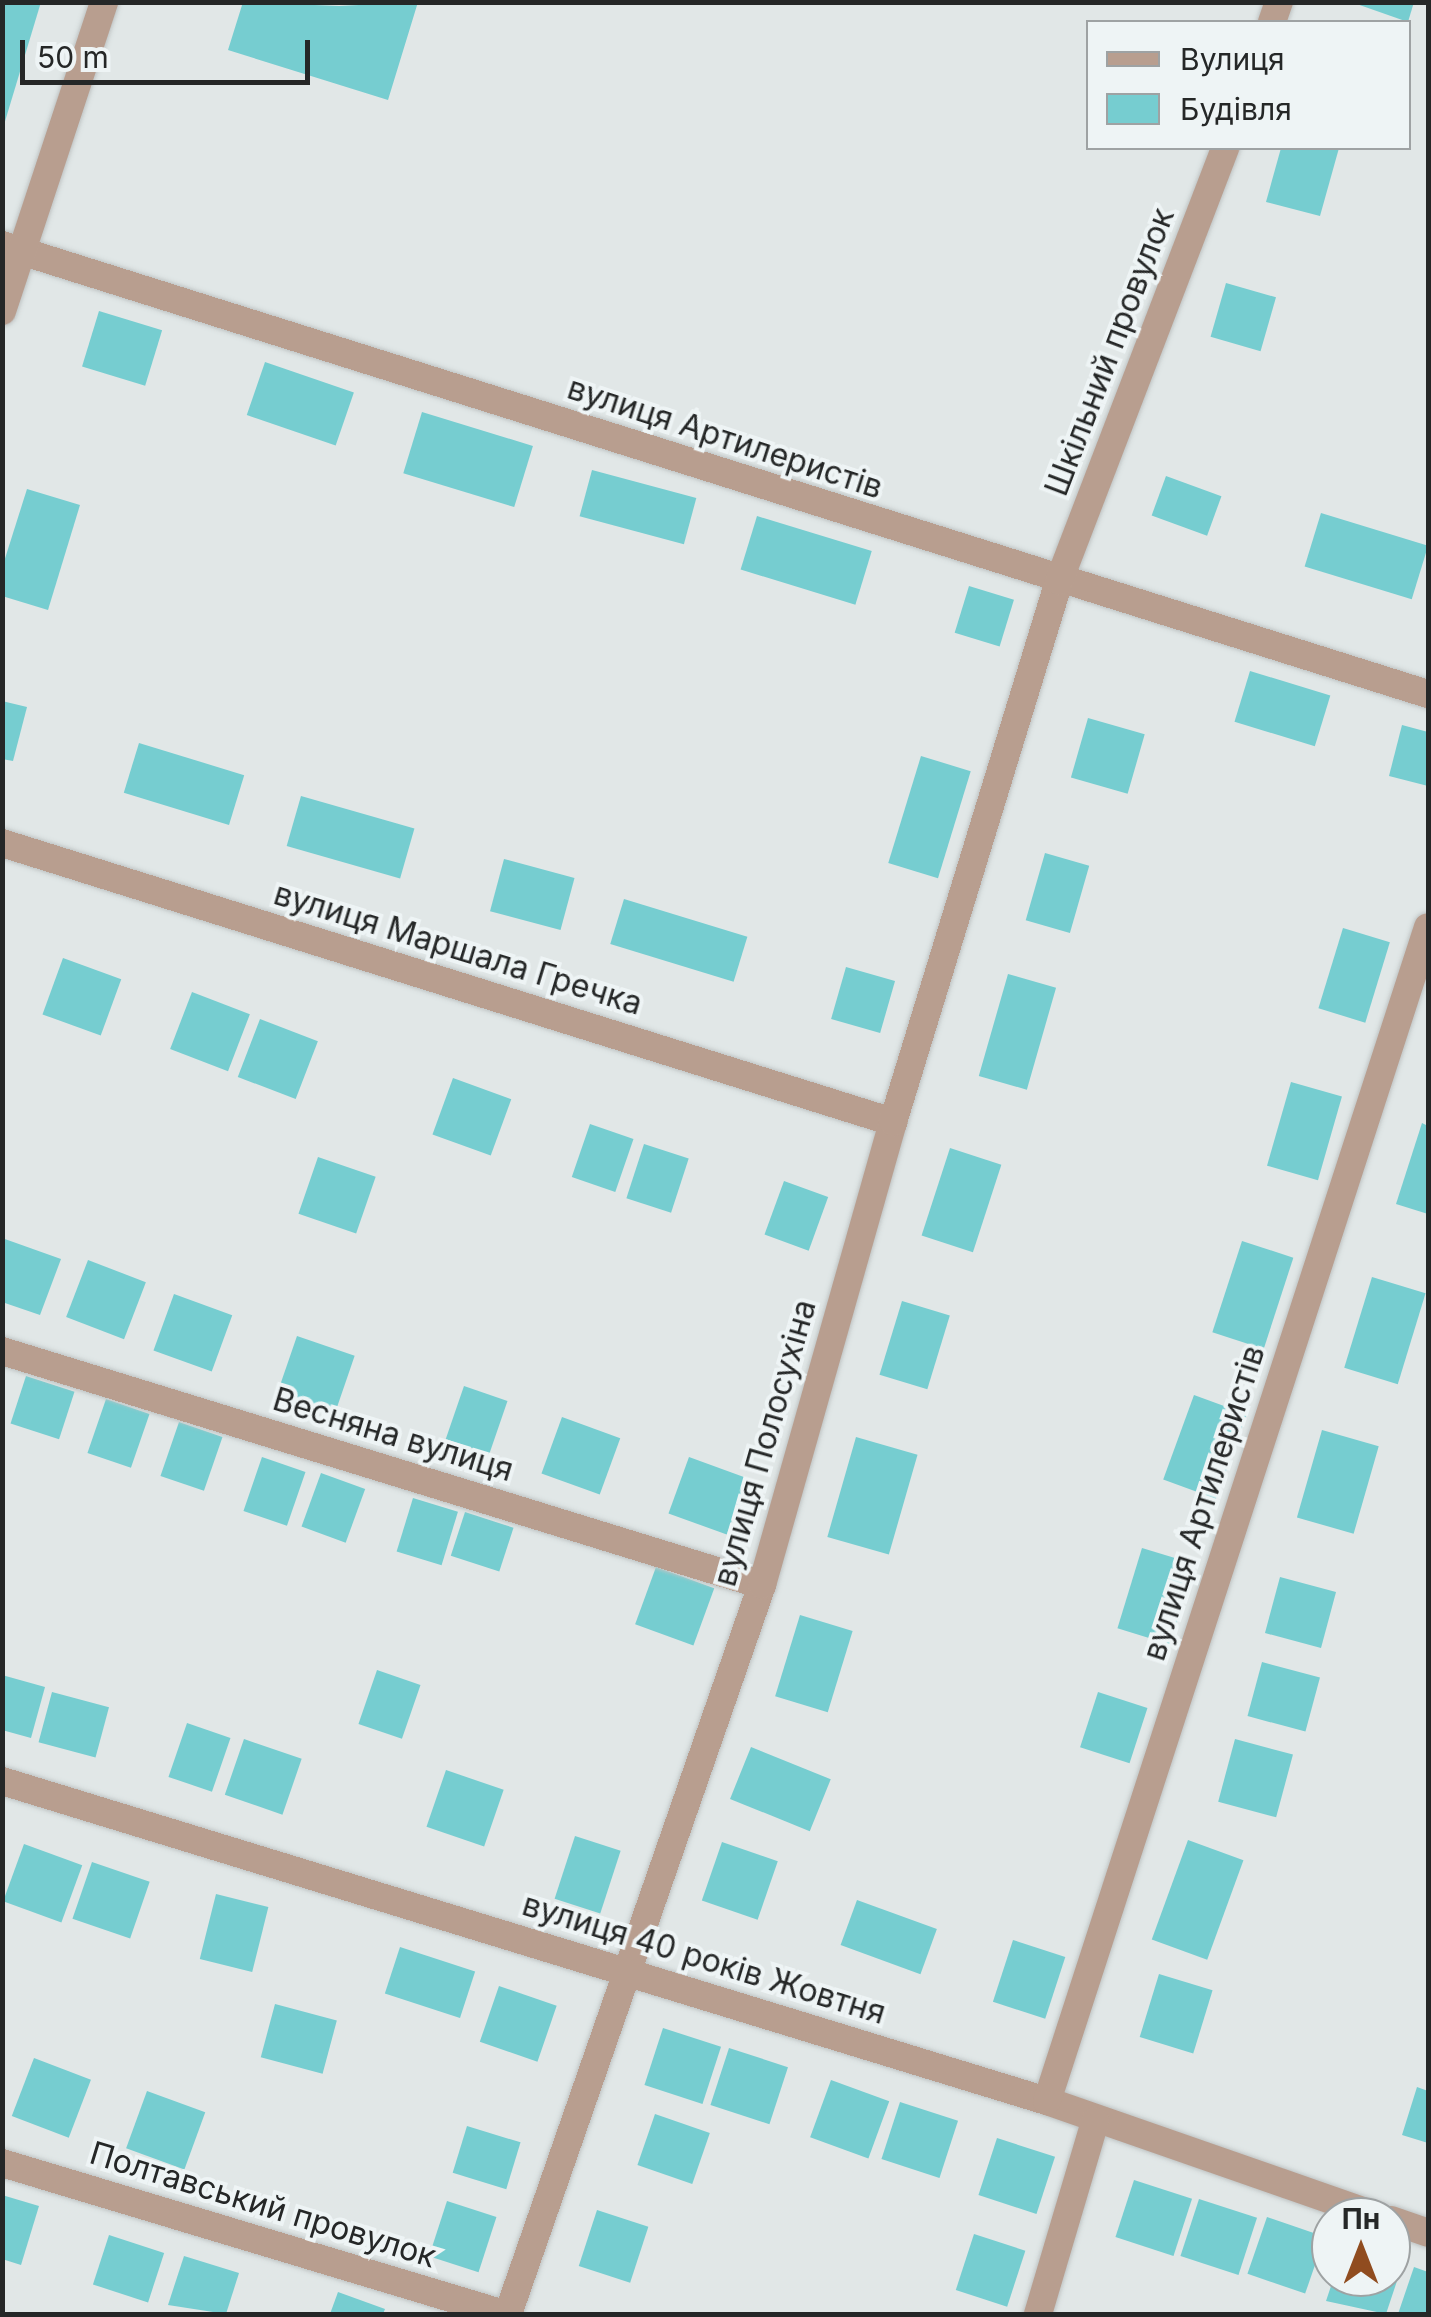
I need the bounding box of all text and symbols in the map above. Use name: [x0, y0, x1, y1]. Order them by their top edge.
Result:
scale bar: [25, 20, 315, 82]
legend: [1086, 20, 1411, 150]
text: 50 m: [37, 39, 109, 75]
text: Вулиця: [1180, 41, 1285, 77]
text: Будівля: [1180, 91, 1292, 127]
street label: Шкільний провулок: [1037, 203, 1183, 501]
street label: вулиця Артилеристів: [563, 369, 887, 507]
street label: вулиця Маршала Гречка: [269, 875, 647, 1023]
street label: вулиця Полосухіна: [706, 1295, 824, 1591]
street label: вулиця Артилеристів: [1135, 1341, 1273, 1665]
street label: Весняна вулиця: [268, 1380, 518, 1490]
street label: вулиця 40 років Жовтня: [518, 1885, 890, 2033]
street label: Полтавський провулок: [85, 2134, 441, 2276]
north arrow: [1311, 2197, 1411, 2297]
text: Пн: [1342, 2202, 1380, 2236]

